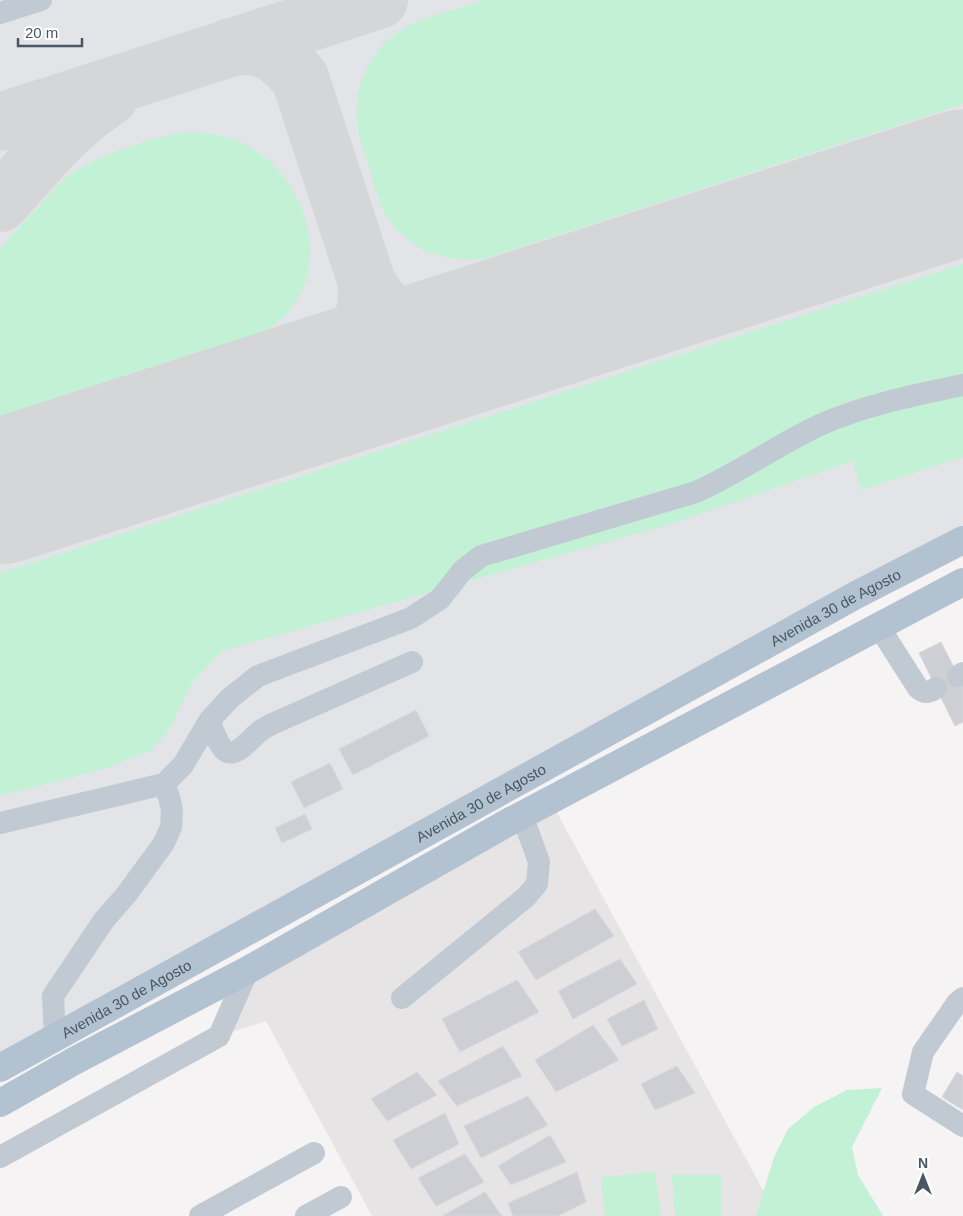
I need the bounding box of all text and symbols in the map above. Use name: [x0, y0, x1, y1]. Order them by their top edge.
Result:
scale bar: [18, 15, 81, 47]
text: 20 m: [25, 24, 58, 41]
street label: Avenida 30 de Agosto: [767, 565, 903, 649]
street label: Avenida 30 de Agosto: [413, 760, 548, 845]
street label: Avenida 30 de Agosto: [58, 956, 194, 1041]
north arrow: [898, 1151, 948, 1201]
text: N: [918, 1155, 928, 1171]

